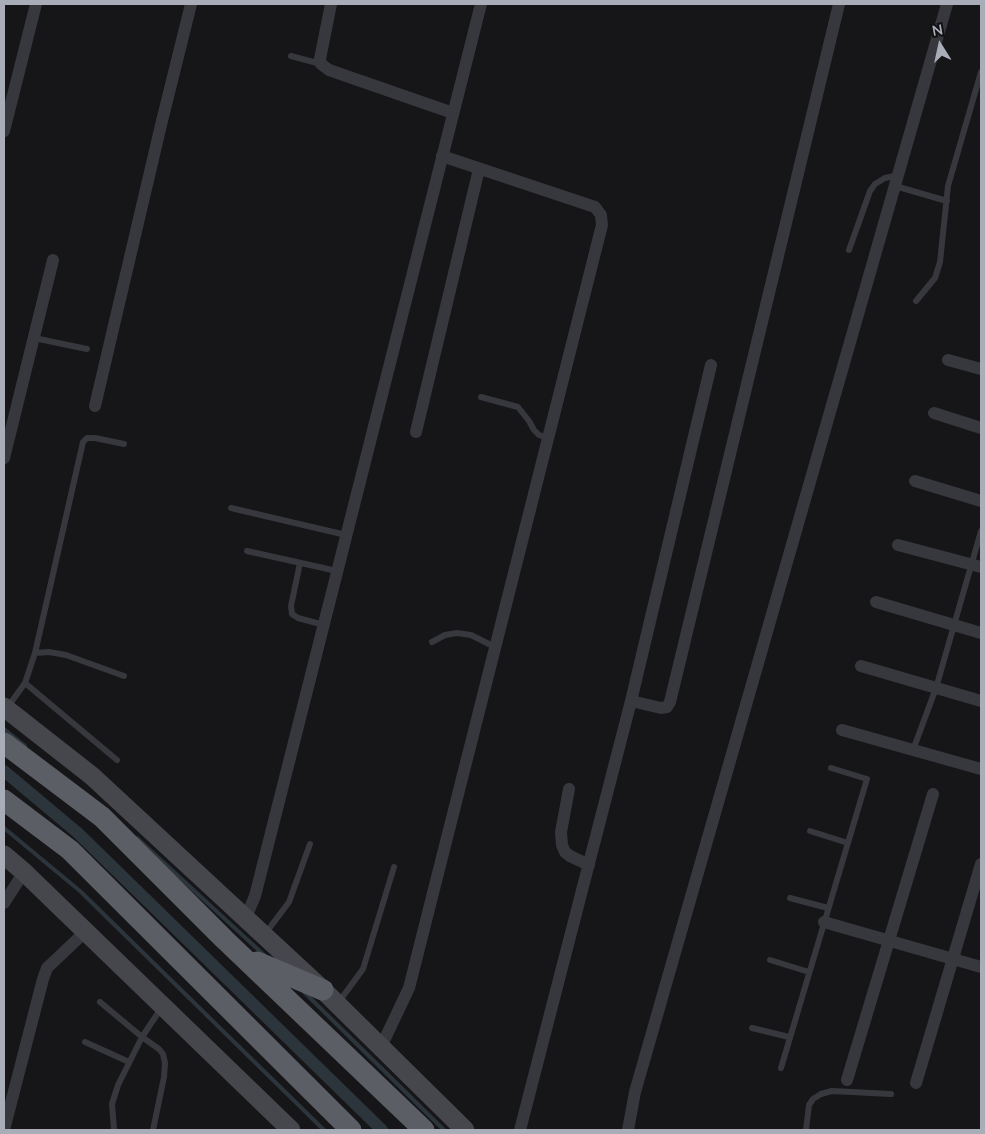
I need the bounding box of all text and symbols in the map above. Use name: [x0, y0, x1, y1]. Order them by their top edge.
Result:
north arrow: [915, 20, 965, 70]
text: N: [931, 20, 944, 39]

